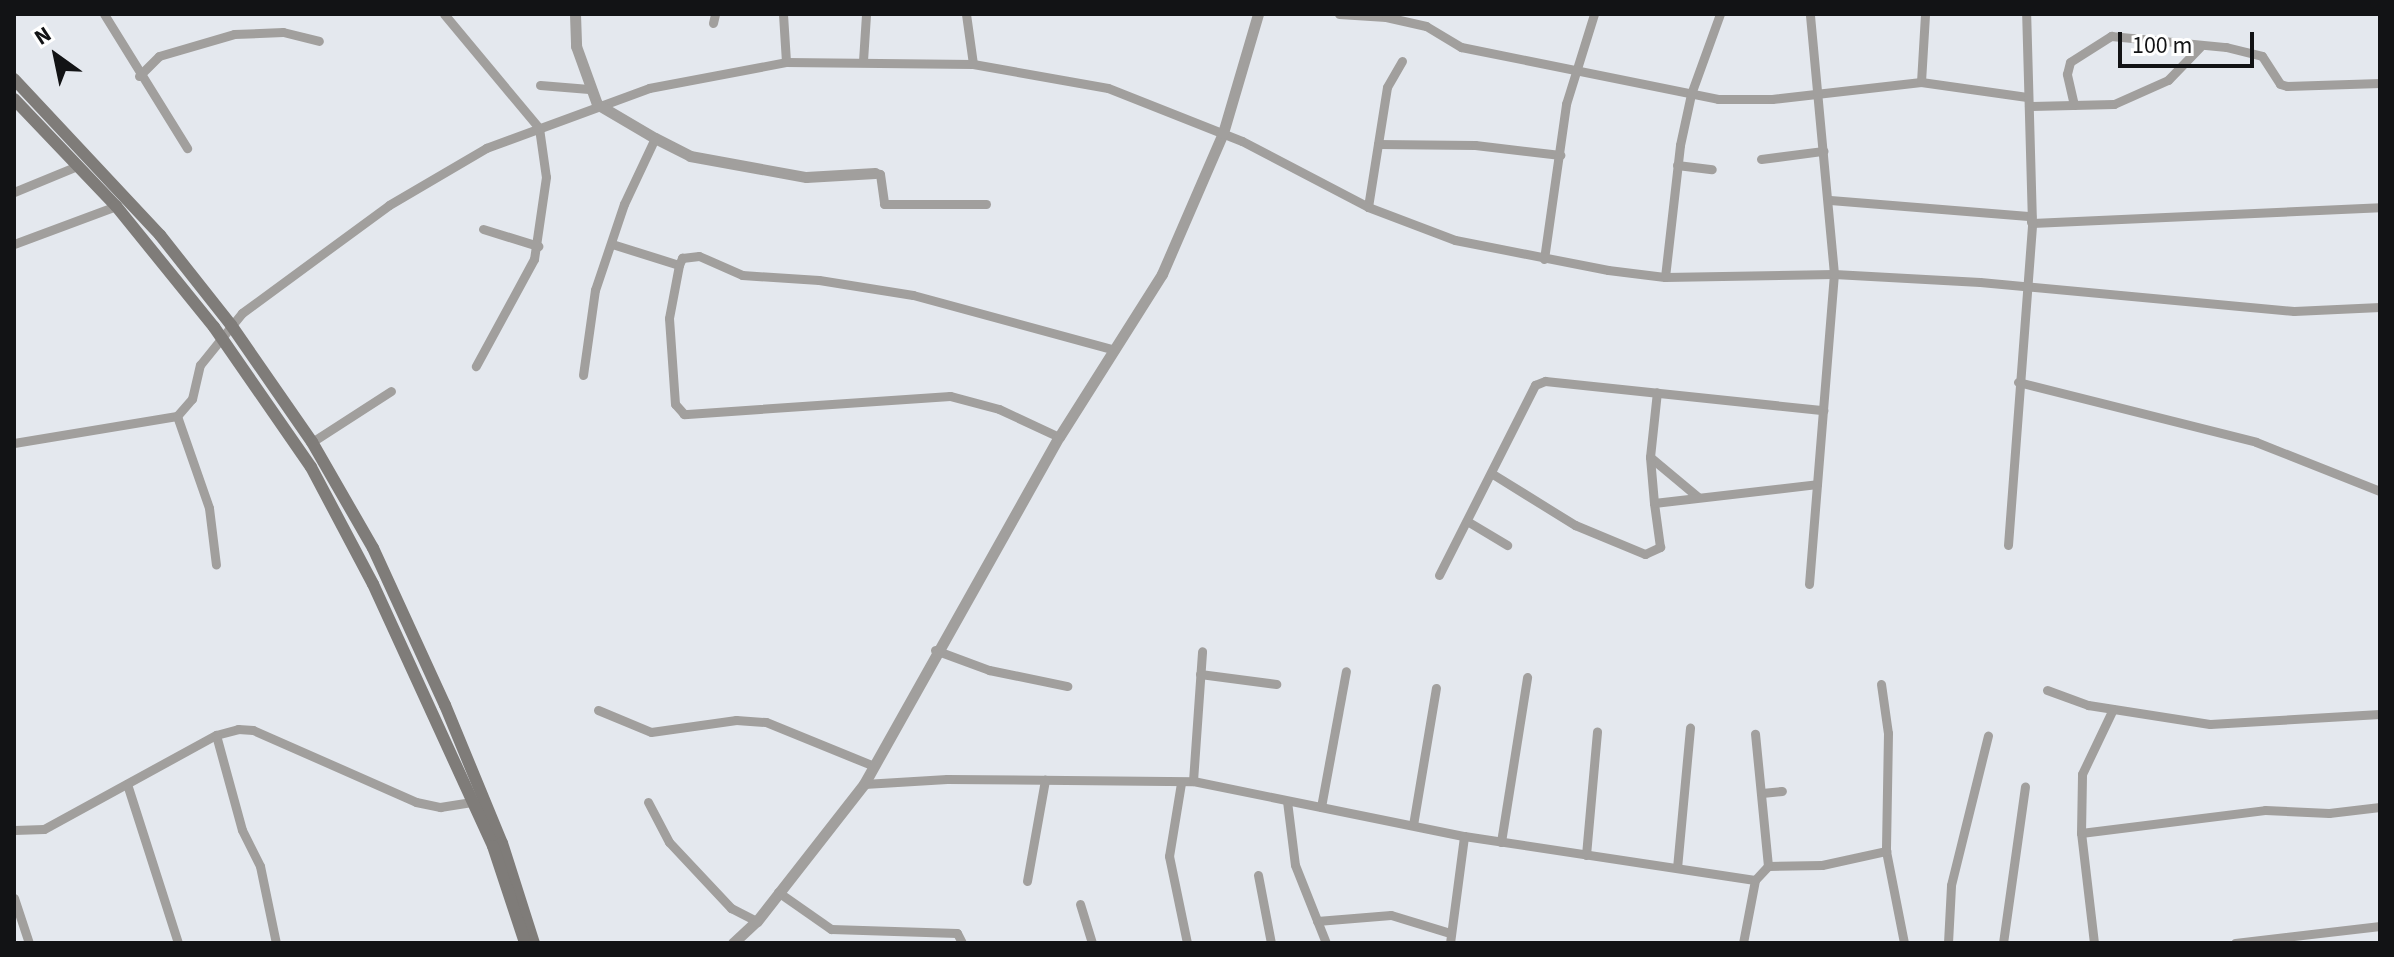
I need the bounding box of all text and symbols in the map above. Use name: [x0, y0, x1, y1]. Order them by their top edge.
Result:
north arrow: [16, 16, 96, 96]
scale bar: [2122, 16, 2258, 66]
text: N: [28, 18, 58, 53]
text: 100 m: [2132, 28, 2192, 63]

